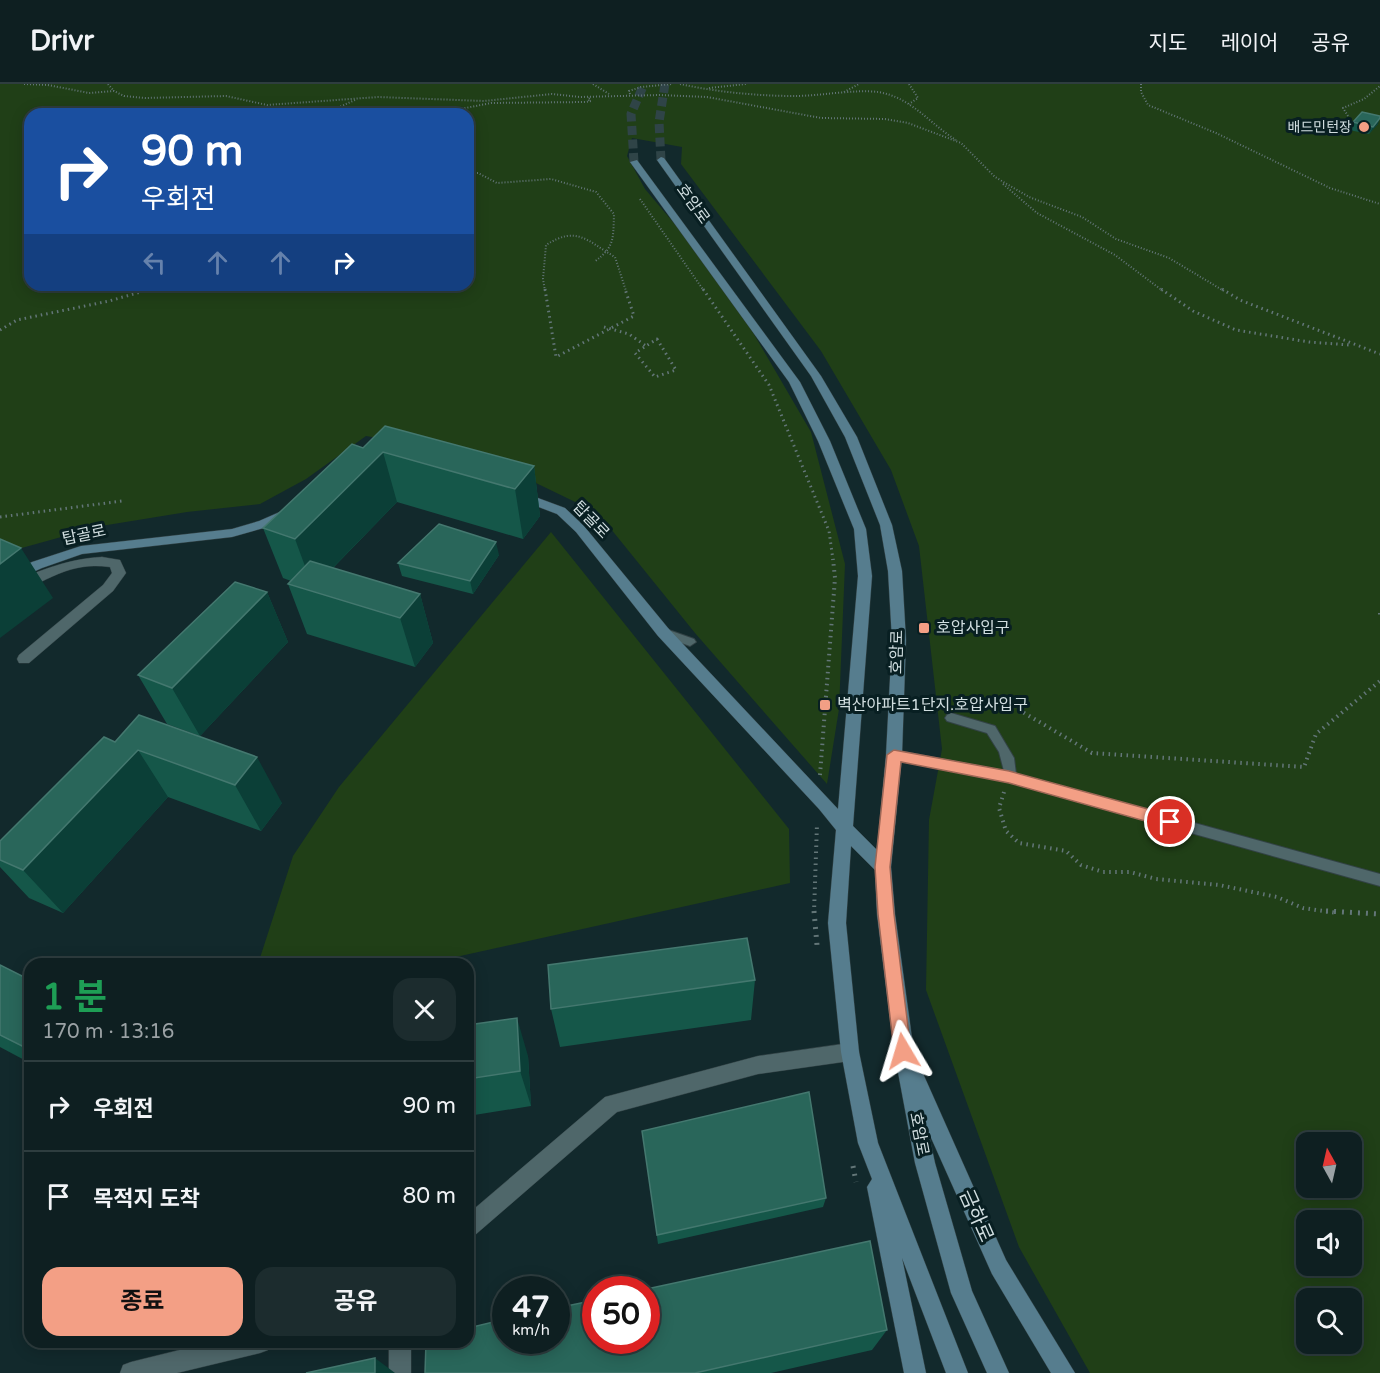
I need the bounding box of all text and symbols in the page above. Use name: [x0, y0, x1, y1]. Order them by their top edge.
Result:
text: Drivr: [30, 24, 94, 58]
text: 지도: [1149, 31, 1187, 56]
text: 레이어: [1220, 31, 1278, 56]
text: 공유: [1311, 31, 1350, 56]
place label: 배드민턴장: [1288, 119, 1352, 136]
marker: 배드민턴장: [1357, 120, 1371, 134]
text: 90 m: [141, 126, 243, 177]
icon: right: [42, 132, 120, 210]
street label: 호암로: [672, 180, 714, 228]
text: 우회전: [141, 183, 216, 216]
icon: left: [138, 246, 171, 279]
icon: ahead: [201, 246, 234, 279]
icon: ahead: [264, 246, 297, 279]
icon: right: [327, 246, 360, 279]
street label: 탑골로: [568, 497, 614, 543]
street label: 탑골로: [60, 521, 108, 549]
place label: 호압사입구: [936, 618, 1010, 638]
marker: 호압사입구: [917, 621, 931, 635]
street label: 호암로: [887, 629, 907, 674]
place label: 벽산아파트1단지.호압사입구: [837, 695, 1028, 715]
marker: 벽산아파트1단지.호압사입구: [818, 698, 832, 712]
pin: [1144, 796, 1195, 847]
icon: arrive: [1153, 805, 1186, 838]
text: 1 분: [42, 976, 107, 1019]
button: close: [393, 978, 456, 1041]
position arrow: [871, 1019, 935, 1083]
text: 170 m · 13:16: [42, 1020, 174, 1044]
icon: right: [42, 1090, 75, 1123]
text: 90 m: [402, 1093, 456, 1119]
text: 우회전: [93, 1096, 154, 1122]
street label: 호암로: [905, 1110, 933, 1158]
north arrow: [1296, 1132, 1362, 1198]
map controls: [1296, 1132, 1362, 1354]
icon: arrive: [42, 1180, 75, 1213]
text: 80 m: [402, 1183, 456, 1209]
text: 목적지 도착: [93, 1186, 200, 1212]
street label: 금하로: [954, 1186, 998, 1246]
button: sound: [1296, 1210, 1362, 1276]
button: 종료: [42, 1267, 243, 1336]
button: 공유: [255, 1267, 456, 1336]
speed limit sign: 50: [582, 1276, 660, 1354]
button: search: [1296, 1288, 1362, 1354]
text: 47: [512, 1289, 550, 1326]
text: km/h: [512, 1321, 550, 1339]

